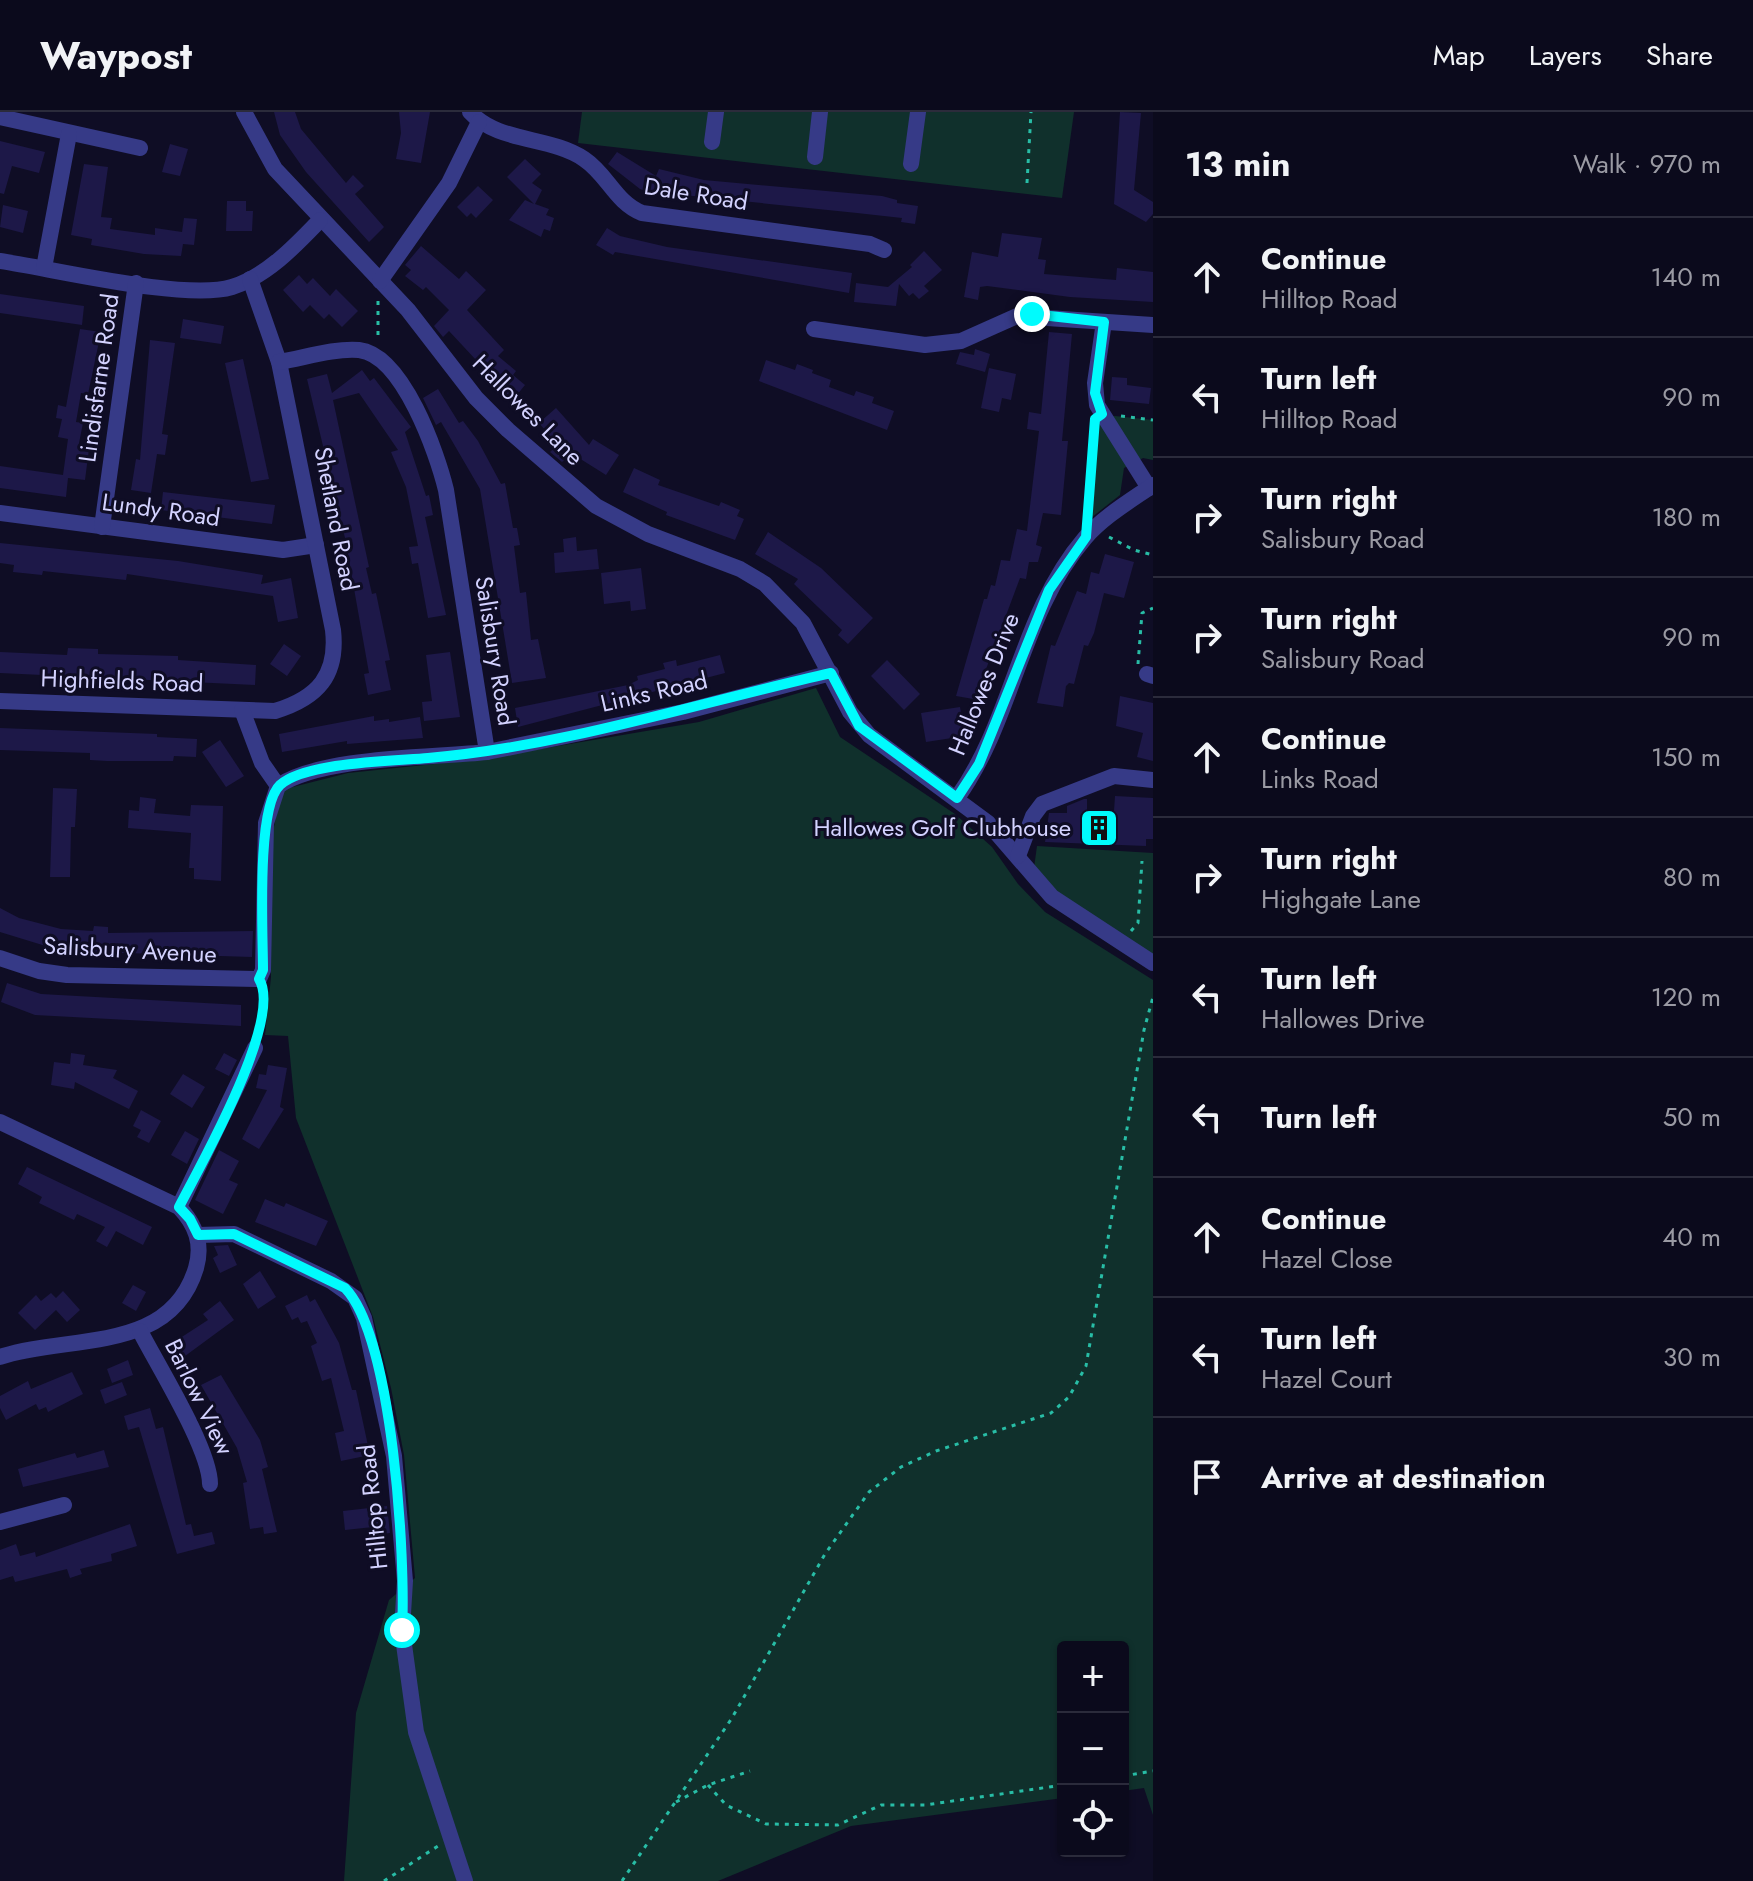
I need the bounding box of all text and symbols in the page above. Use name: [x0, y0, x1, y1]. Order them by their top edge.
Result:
text: Waypost: [40, 28, 192, 83]
text: Map: [1433, 35, 1485, 76]
text: Layers: [1529, 35, 1602, 76]
text: Share: [1646, 35, 1713, 76]
text: 13 min: [1185, 140, 1290, 189]
text: Walk · 970 m: [1573, 145, 1721, 183]
street label: Dale Road: [642, 168, 751, 219]
text: Continue: [1261, 237, 1387, 280]
icon: ahead: [1185, 255, 1229, 299]
text: 140 m: [1650, 258, 1721, 296]
text: Hilltop Road: [1261, 280, 1397, 318]
street label: Lindisfarne Road: [69, 291, 128, 464]
route end: [1014, 296, 1050, 332]
street label: Hallowes Lane: [465, 346, 592, 473]
text: Turn left: [1261, 357, 1376, 400]
icon: left: [1185, 375, 1229, 419]
text: 90 m: [1662, 378, 1721, 416]
text: Hilltop Road: [1261, 400, 1397, 438]
street label: Shetland Road: [305, 444, 368, 594]
text: Turn right: [1261, 477, 1397, 520]
street label: Lundy Road: [100, 484, 222, 535]
icon: right: [1185, 495, 1229, 539]
text: 180 m: [1651, 498, 1721, 536]
text: Salisbury Road: [1261, 520, 1424, 558]
street label: Salisbury Road: [466, 574, 525, 728]
text: Turn right: [1261, 597, 1397, 640]
street label: Hallowes Drive: [939, 607, 1028, 760]
icon: right: [1185, 615, 1229, 659]
text: 90 m: [1662, 618, 1721, 656]
text: Salisbury Road: [1261, 640, 1424, 678]
street label: Highfields Road: [40, 660, 204, 701]
street label: Links Road: [597, 662, 711, 721]
text: Continue: [1261, 717, 1387, 760]
icon: ahead: [1185, 735, 1229, 779]
text: 150 m: [1651, 738, 1721, 776]
text: Links Road: [1261, 760, 1379, 798]
building icon: Hallowes Golf Clubhouse: [1078, 807, 1120, 849]
place label: Hallowes Golf Clubhouse: [813, 810, 1071, 845]
text: Turn right: [1261, 837, 1397, 880]
icon: right: [1185, 855, 1229, 899]
text: 80 m: [1663, 858, 1721, 896]
text: Highgate Lane: [1261, 880, 1421, 918]
street label: Salisbury Avenue: [42, 927, 218, 972]
text: Turn left: [1261, 957, 1376, 1000]
icon: left: [1185, 975, 1229, 1019]
text: 120 m: [1651, 978, 1721, 1016]
text: Hallowes Drive: [1261, 1000, 1425, 1038]
icon: left: [1185, 1095, 1229, 1139]
text: Turn left: [1261, 1096, 1376, 1139]
text: 50 m: [1663, 1098, 1721, 1136]
text: Continue: [1261, 1197, 1387, 1240]
icon: ahead: [1185, 1215, 1229, 1259]
text: 40 m: [1662, 1218, 1721, 1256]
text: Hazel Close: [1261, 1240, 1393, 1278]
text: Turn left: [1261, 1317, 1376, 1360]
street label: Barlow View: [156, 1333, 243, 1461]
icon: left: [1185, 1335, 1229, 1379]
text: 30 m: [1663, 1338, 1721, 1376]
text: Hazel Court: [1261, 1360, 1392, 1398]
street label: Hilltop Road: [349, 1443, 396, 1572]
icon: arrive: [1185, 1455, 1229, 1499]
text: Arrive at destination: [1261, 1456, 1546, 1499]
route start: [384, 1612, 420, 1648]
map controls: [1057, 1641, 1129, 1857]
button: +: [1057, 1641, 1129, 1713]
button: −: [1057, 1713, 1129, 1785]
button: locate: [1057, 1785, 1129, 1857]

